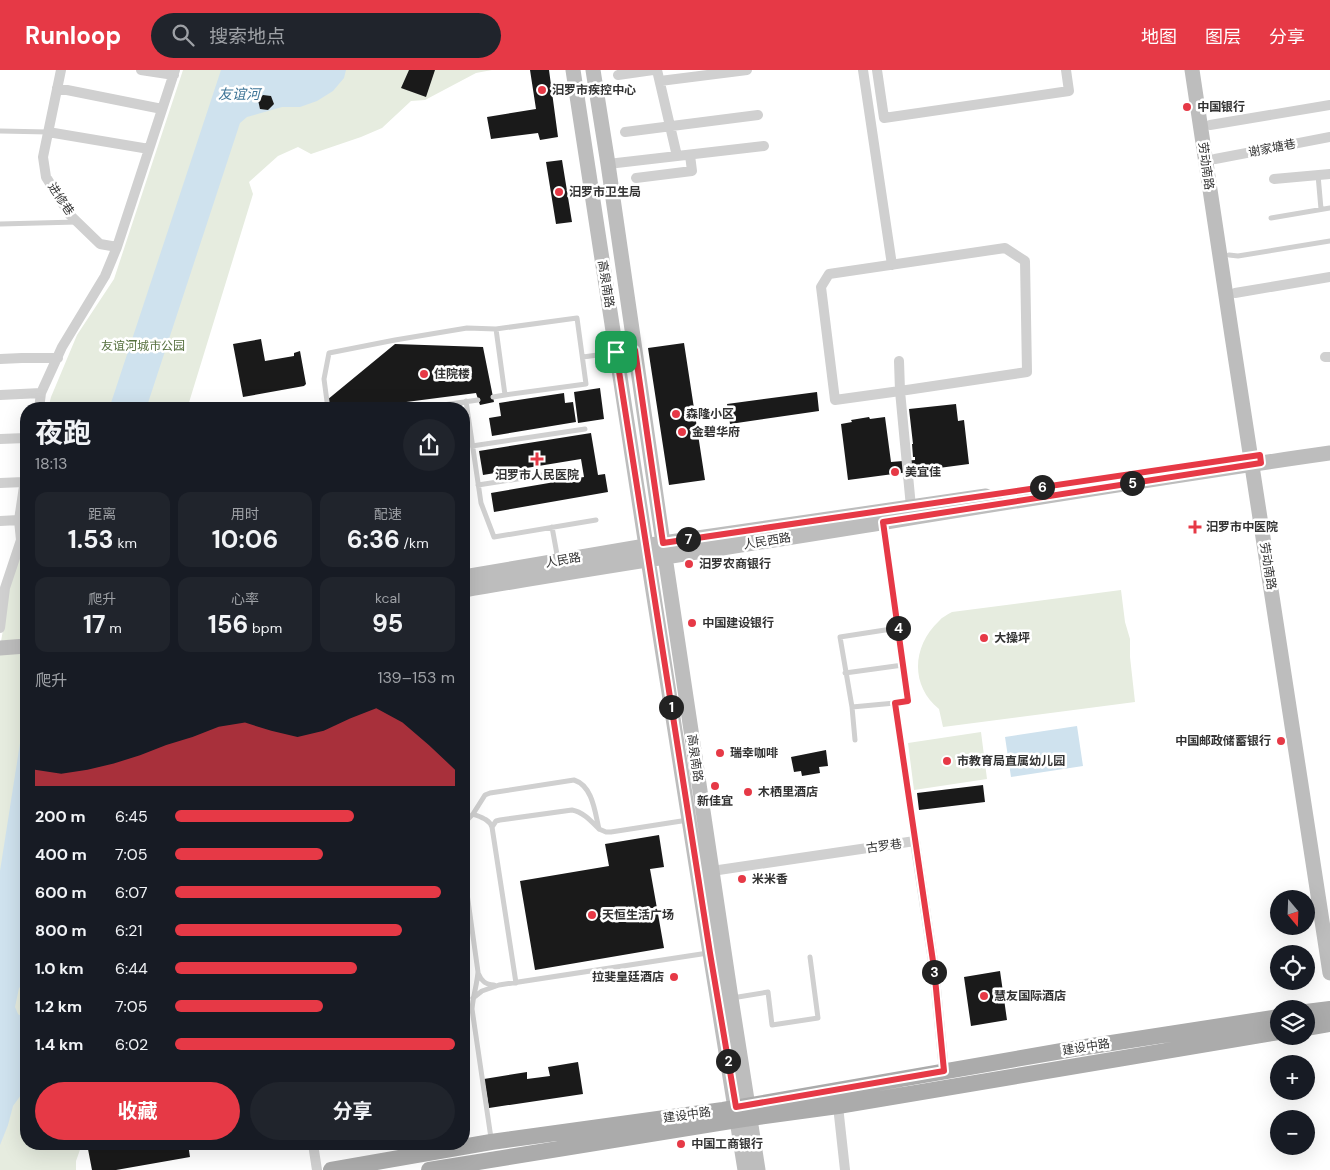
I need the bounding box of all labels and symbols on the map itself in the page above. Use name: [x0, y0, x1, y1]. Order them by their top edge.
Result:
place label: 汨罗市疾控中心: [552, 82, 636, 98]
marker: 汨罗市疾控中心: [536, 84, 548, 96]
water label: 友谊河: [218, 85, 263, 103]
place label: 中国银行: [1197, 99, 1245, 115]
marker: 中国银行: [1181, 101, 1193, 113]
street label: 谢家塘巷: [1247, 136, 1297, 160]
street label: 劳动南路: [1195, 141, 1217, 191]
street label: 进修巷: [44, 180, 78, 218]
place label: 汨罗市卫生局: [569, 184, 641, 200]
marker: 汨罗市卫生局: [553, 186, 565, 198]
street label: 高泉南路: [594, 259, 618, 309]
pin: [595, 331, 637, 373]
park label: 友谊河城市公园: [101, 338, 185, 354]
place label: 住院楼: [434, 366, 470, 382]
marker: 住院楼: [418, 368, 430, 380]
place label: 森隆小区: [686, 406, 734, 422]
marker: 森隆小区: [670, 408, 682, 420]
place label: 金碧华府: [692, 424, 740, 440]
marker: 金碧华府: [676, 426, 688, 438]
marker: 汨罗市人民医院: [530, 452, 544, 466]
place label: 美宜佳: [905, 464, 941, 480]
marker: 美宜佳: [889, 466, 901, 478]
place label: 汨罗市人民医院: [495, 467, 579, 483]
pin: 5: [1120, 470, 1144, 496]
pin: 6: [1030, 474, 1054, 500]
place label: 汨罗市中医院: [1206, 519, 1278, 535]
marker: 汨罗市中医院: [1188, 520, 1202, 534]
pin: 7: [676, 526, 700, 552]
street label: 人民西路: [742, 529, 792, 553]
street label: 劳动南路: [1256, 541, 1280, 591]
street label: 人民路: [544, 549, 582, 571]
place label: 汨罗农商银行: [699, 556, 771, 572]
marker: 汨罗农商银行: [683, 558, 695, 570]
place label: 中国建设银行: [702, 615, 774, 631]
pin: 4: [886, 616, 910, 640]
marker: 中国建设银行: [686, 617, 698, 629]
place label: 大操坪: [994, 630, 1030, 646]
marker: 大操坪: [978, 632, 990, 644]
pin: 1: [658, 694, 684, 720]
street label: 高泉南路: [684, 733, 706, 783]
place label: 中国邮政储蓄银行: [1175, 733, 1271, 749]
marker: 中国邮政储蓄银行: [1275, 735, 1287, 747]
place label: 瑞幸咖啡: [730, 745, 778, 761]
marker: 瑞幸咖啡: [714, 747, 726, 759]
place label: 市教育局直属幼儿园: [957, 753, 1065, 769]
marker: 市教育局直属幼儿园: [941, 755, 953, 767]
marker: 新佳宜: [709, 780, 721, 792]
place label: 木栖里酒店: [758, 784, 818, 800]
marker: 木栖里酒店: [742, 786, 754, 798]
place label: 新佳宜: [697, 793, 733, 809]
street label: 古罗巷: [865, 836, 903, 856]
place label: 米米香: [752, 871, 788, 887]
marker: 米米香: [736, 873, 748, 885]
north arrow: [1270, 890, 1315, 935]
place label: 天恒生活广场: [602, 907, 674, 923]
marker: 天恒生活广场: [586, 909, 598, 921]
pin: 3: [922, 960, 946, 984]
place label: 拉斐皇廷酒店: [592, 969, 664, 985]
marker: 拉斐皇廷酒店: [668, 971, 680, 983]
place label: 慧友国际酒店: [994, 988, 1066, 1004]
marker: 慧友国际酒店: [978, 990, 990, 1002]
street label: 建设中路: [1061, 1035, 1111, 1059]
pin: 2: [716, 1048, 740, 1074]
street label: 建设中路: [662, 1104, 712, 1126]
place label: 中国工商银行: [691, 1136, 763, 1152]
marker: 中国工商银行: [675, 1138, 687, 1150]

